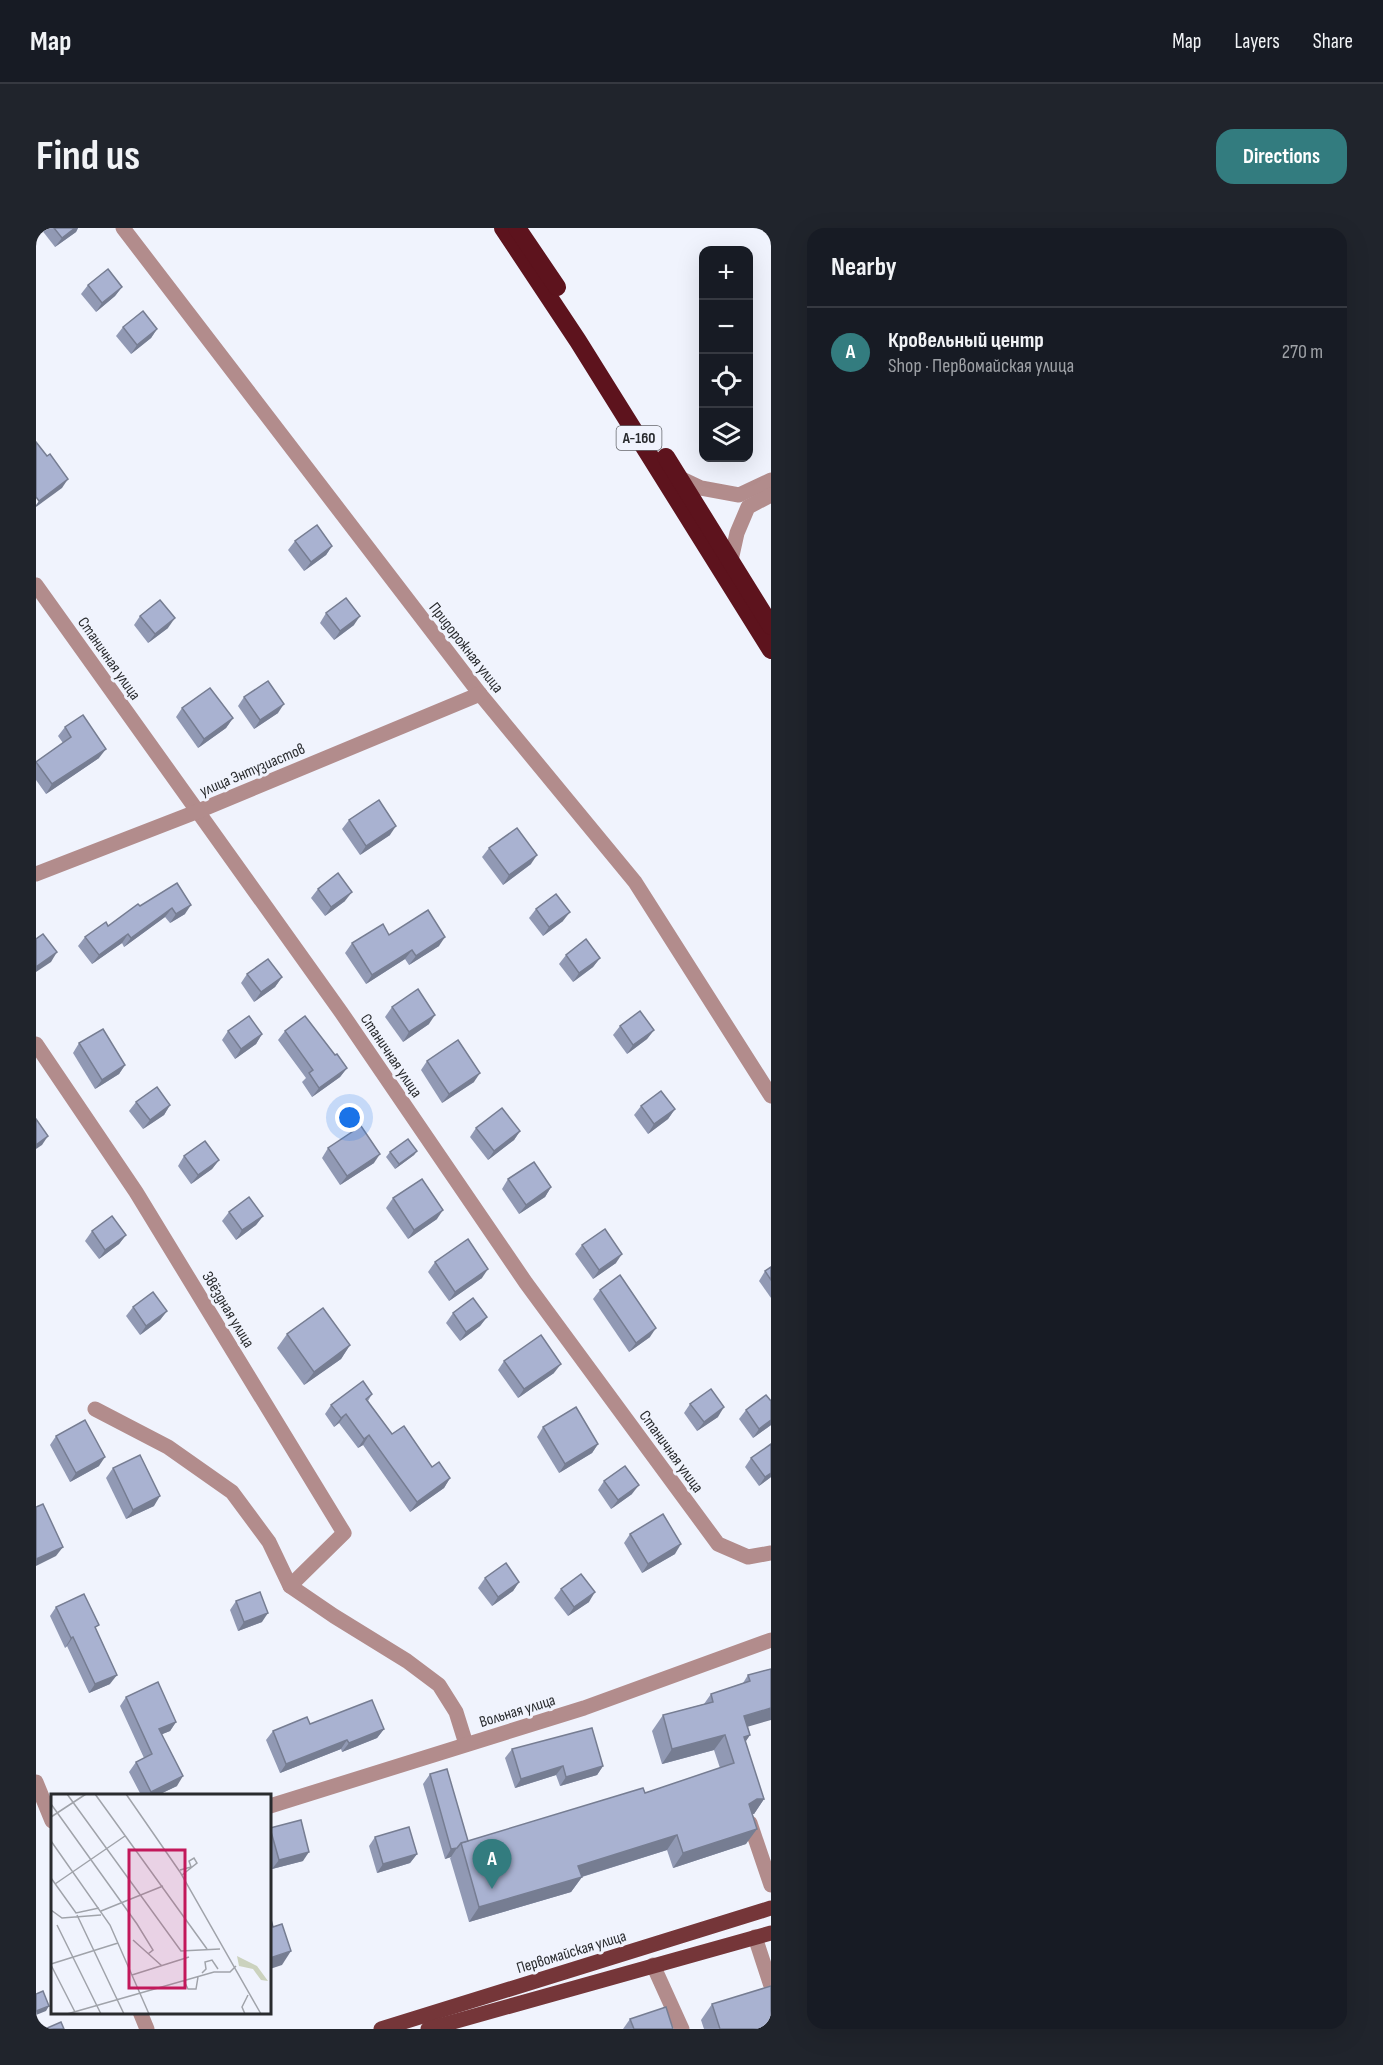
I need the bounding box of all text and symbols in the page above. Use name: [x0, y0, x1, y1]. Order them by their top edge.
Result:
text: Map: [30, 25, 71, 58]
text: Map: [1172, 29, 1201, 54]
text: Layers: [1234, 29, 1280, 54]
text: Share: [1313, 29, 1353, 54]
button: Directions: [1216, 129, 1347, 184]
text: Find us: [36, 131, 140, 182]
map controls: [699, 246, 753, 462]
button: +: [699, 246, 753, 300]
text: Nearby: [831, 252, 897, 283]
button: −: [699, 300, 753, 354]
text: Кровельный центр: [888, 327, 1044, 354]
text: A: [846, 340, 855, 364]
text: 270 m: [1282, 340, 1323, 364]
button: locate: [699, 354, 753, 408]
text: Shop · Первомайская улица: [888, 354, 1074, 378]
button: layers: [699, 408, 753, 462]
road number: А-160: [616, 426, 662, 450]
street label: Придорожная улица: [425, 599, 507, 697]
street label: Станичная улица: [73, 614, 144, 704]
street label: улица Энтузиастов: [197, 740, 308, 801]
street label: Станичная улица: [356, 1010, 426, 1101]
your location: [335, 1103, 364, 1132]
street label: Звёздная улица: [198, 1268, 258, 1351]
street label: Станичная улица: [635, 1407, 707, 1497]
street label: Вольная улица: [477, 1691, 558, 1732]
inset map: [51, 1794, 272, 2014]
pin: A: [472, 1840, 512, 1889]
street label: Первомайская улица: [514, 1927, 629, 1978]

